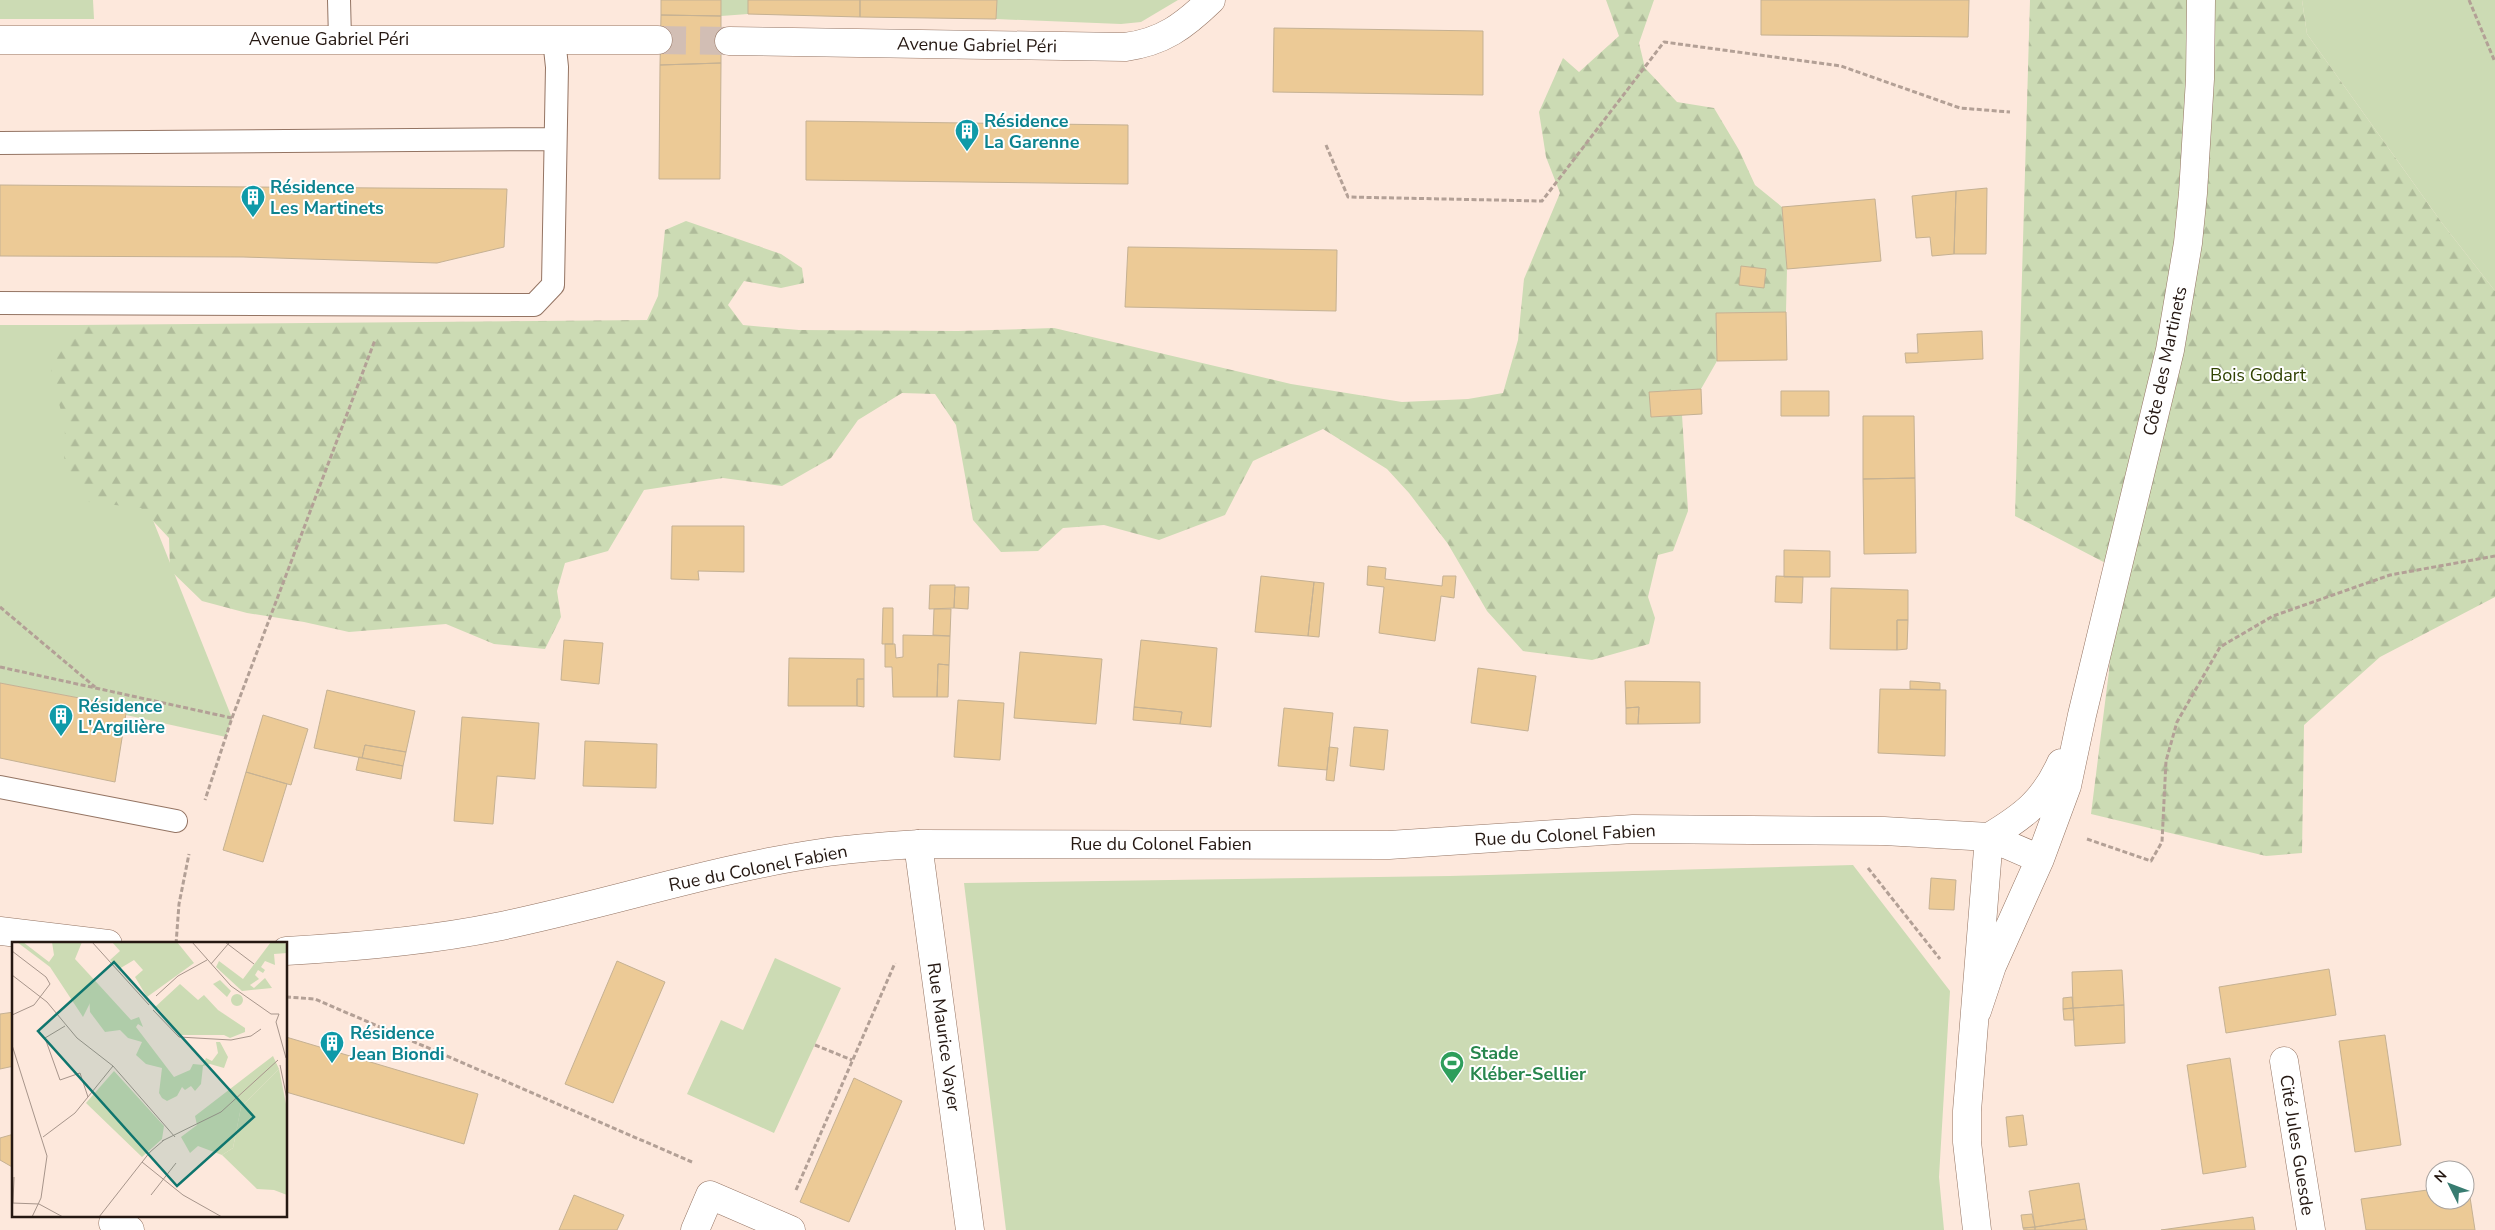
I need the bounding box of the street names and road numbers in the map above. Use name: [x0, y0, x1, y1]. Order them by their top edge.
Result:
street label: Avenue Gabriel Péri: [249, 27, 409, 51]
street label: Avenue Gabriel Péri: [897, 32, 1057, 58]
street label: Côte des Martinets: [2137, 284, 2193, 438]
street label: Rue du Colonel Fabien: [1474, 818, 1656, 852]
street label: Rue du Colonel Fabien: [1070, 832, 1252, 856]
street label: Rue du Colonel Fabien: [667, 839, 849, 897]
street label: Rue Maurice Vayer: [922, 961, 966, 1114]
street label: Cité Jules Guesde: [2274, 1073, 2320, 1217]

